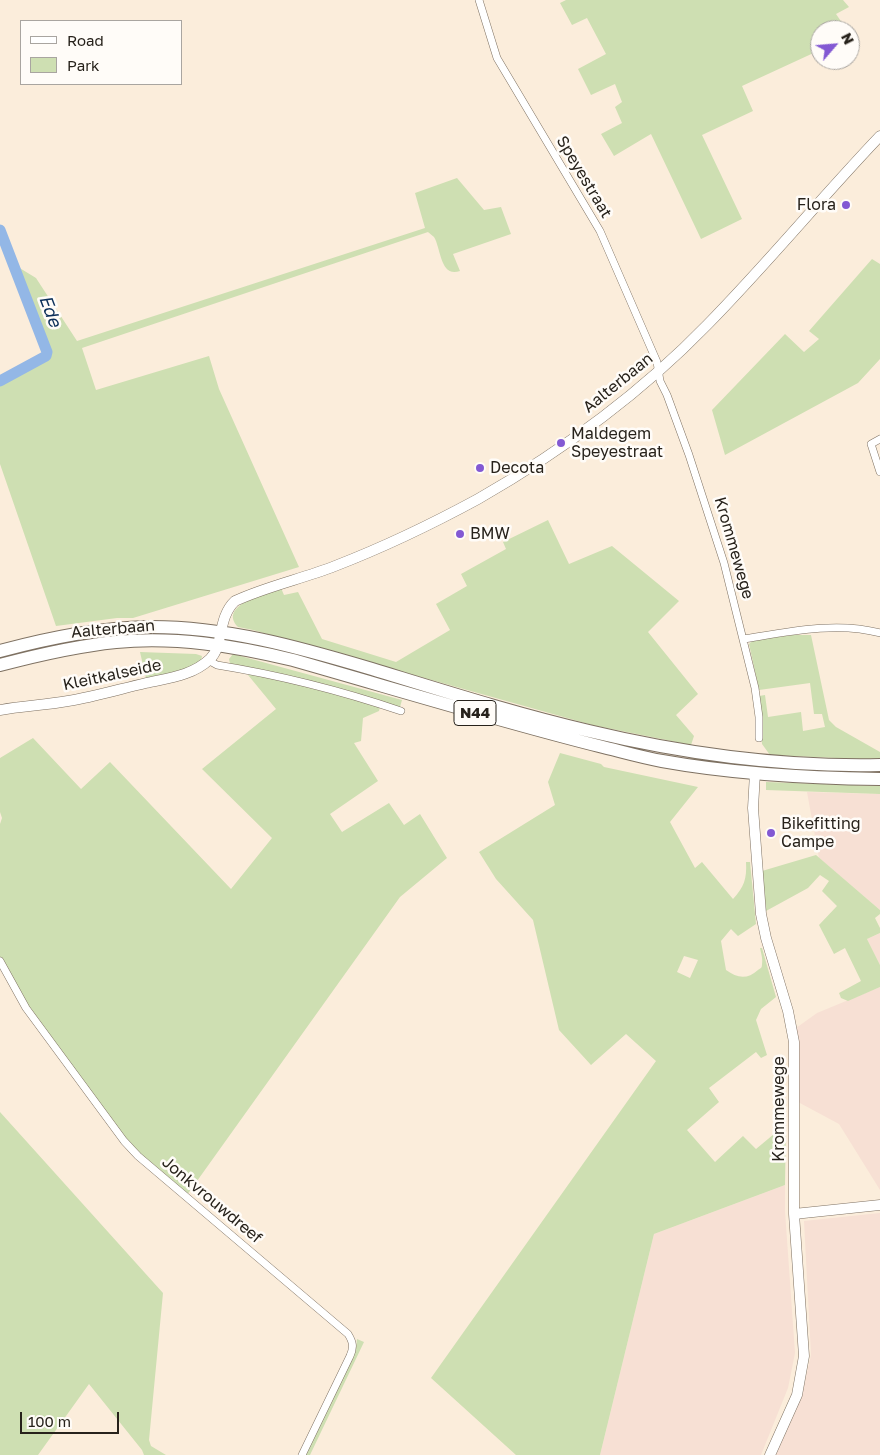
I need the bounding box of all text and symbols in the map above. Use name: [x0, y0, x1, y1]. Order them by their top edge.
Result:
legend: [20, 20, 182, 85]
north arrow: [810, 20, 860, 70]
text: N: [838, 30, 858, 47]
text: Road: [67, 31, 104, 49]
text: Park: [67, 56, 99, 74]
street label: Speyestraat: [552, 133, 616, 221]
place label: Flora: [797, 195, 836, 215]
marker: Flora: [840, 199, 852, 211]
water label: Ede: [34, 292, 66, 330]
street label: Aalterbaan: [579, 349, 657, 417]
place label: Maldegem Speyestraat: [571, 424, 663, 462]
marker: Maldegem Speyestraat: [555, 437, 567, 449]
place label: Decota: [490, 458, 544, 478]
marker: Decota: [474, 462, 486, 474]
street label: Krommewege: [710, 495, 758, 601]
place label: BMW: [470, 524, 510, 544]
marker: BMW: [454, 528, 466, 540]
street label: Aalterbaan: [70, 616, 156, 642]
street label: Kleitkalseide: [61, 655, 163, 695]
road number: N44: [454, 700, 496, 726]
place label: Bikefitting Campe: [781, 814, 861, 852]
marker: Bikefitting Campe: [765, 827, 777, 839]
street label: Krommewege: [769, 1056, 789, 1162]
street label: Jonkvrouwdreef: [158, 1153, 266, 1247]
scale bar: [22, 1402, 121, 1434]
text: 100 m: [28, 1412, 71, 1430]

